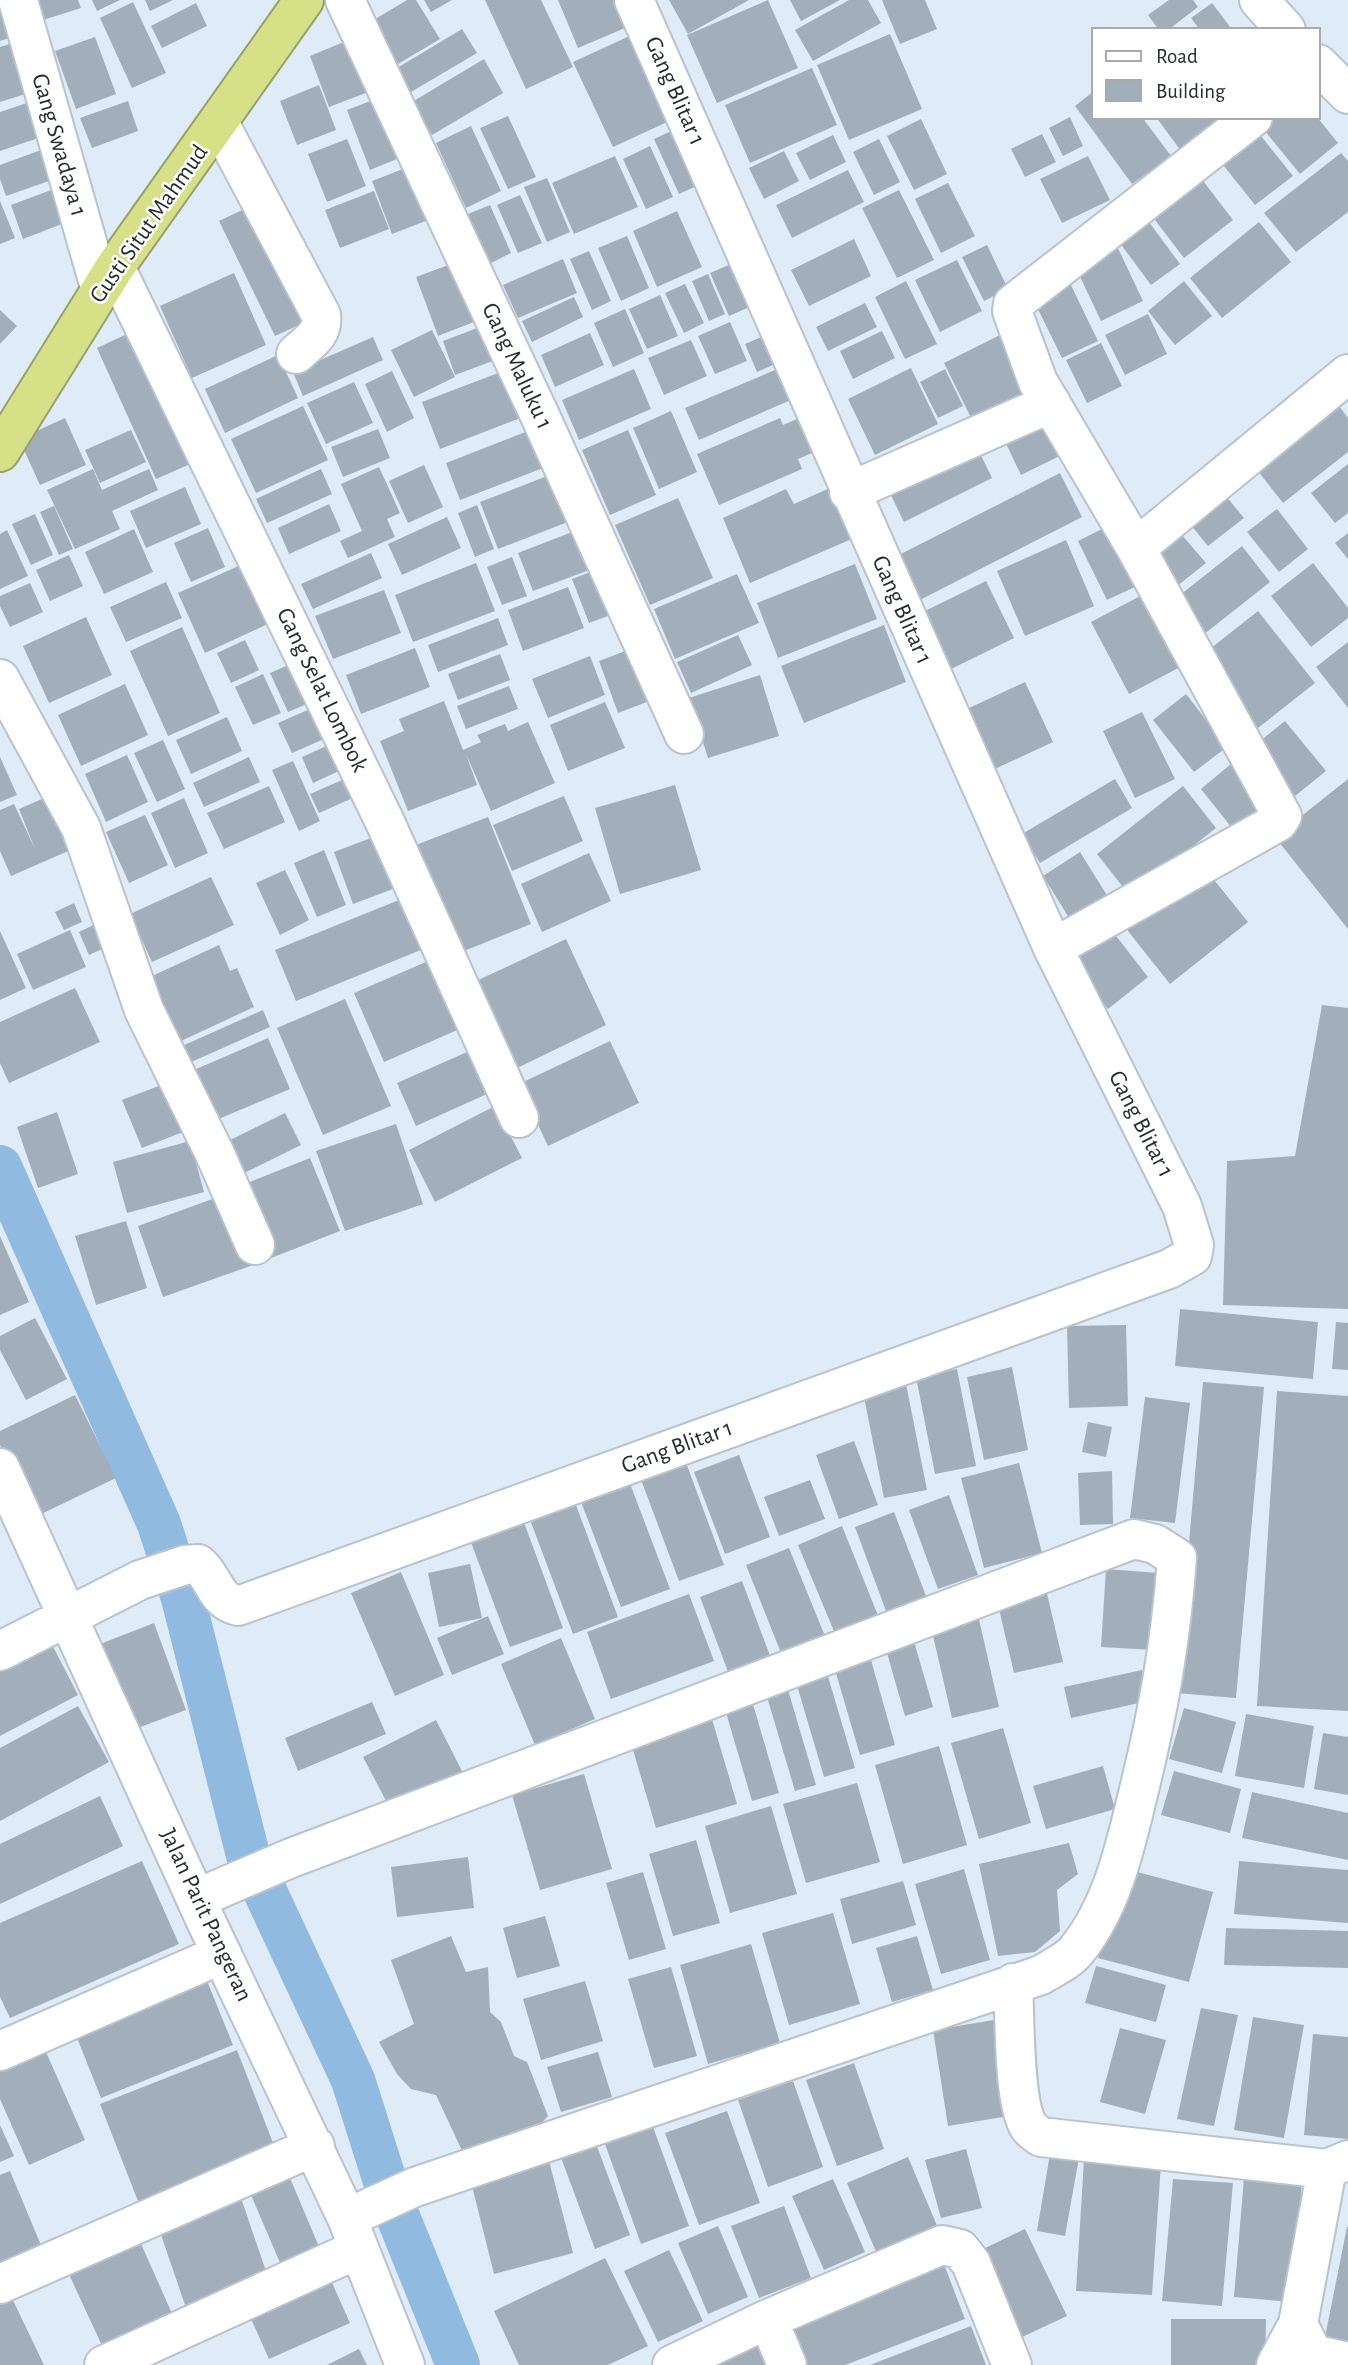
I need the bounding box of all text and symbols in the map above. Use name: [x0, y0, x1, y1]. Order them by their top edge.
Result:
legend: [1092, 28, 1320, 119]
street label: Gang Blitar 1: [640, 33, 710, 149]
text: Road: [1156, 46, 1198, 67]
street label: Gang Swadaya 1: [27, 71, 91, 219]
text: Building: [1156, 81, 1226, 102]
street label: Gusti Situt Mahmud: [86, 141, 212, 307]
street label: Gang Maluku 1: [477, 299, 557, 433]
street label: Gang Blitar 1: [867, 552, 937, 668]
street label: Gang Selat Lombok: [272, 604, 372, 776]
street label: Gang Blitar 1: [1104, 1067, 1178, 1181]
street label: Gang Blitar 1: [618, 1416, 736, 1478]
street label: Jalan Parit Pangeran: [155, 1825, 257, 2005]

